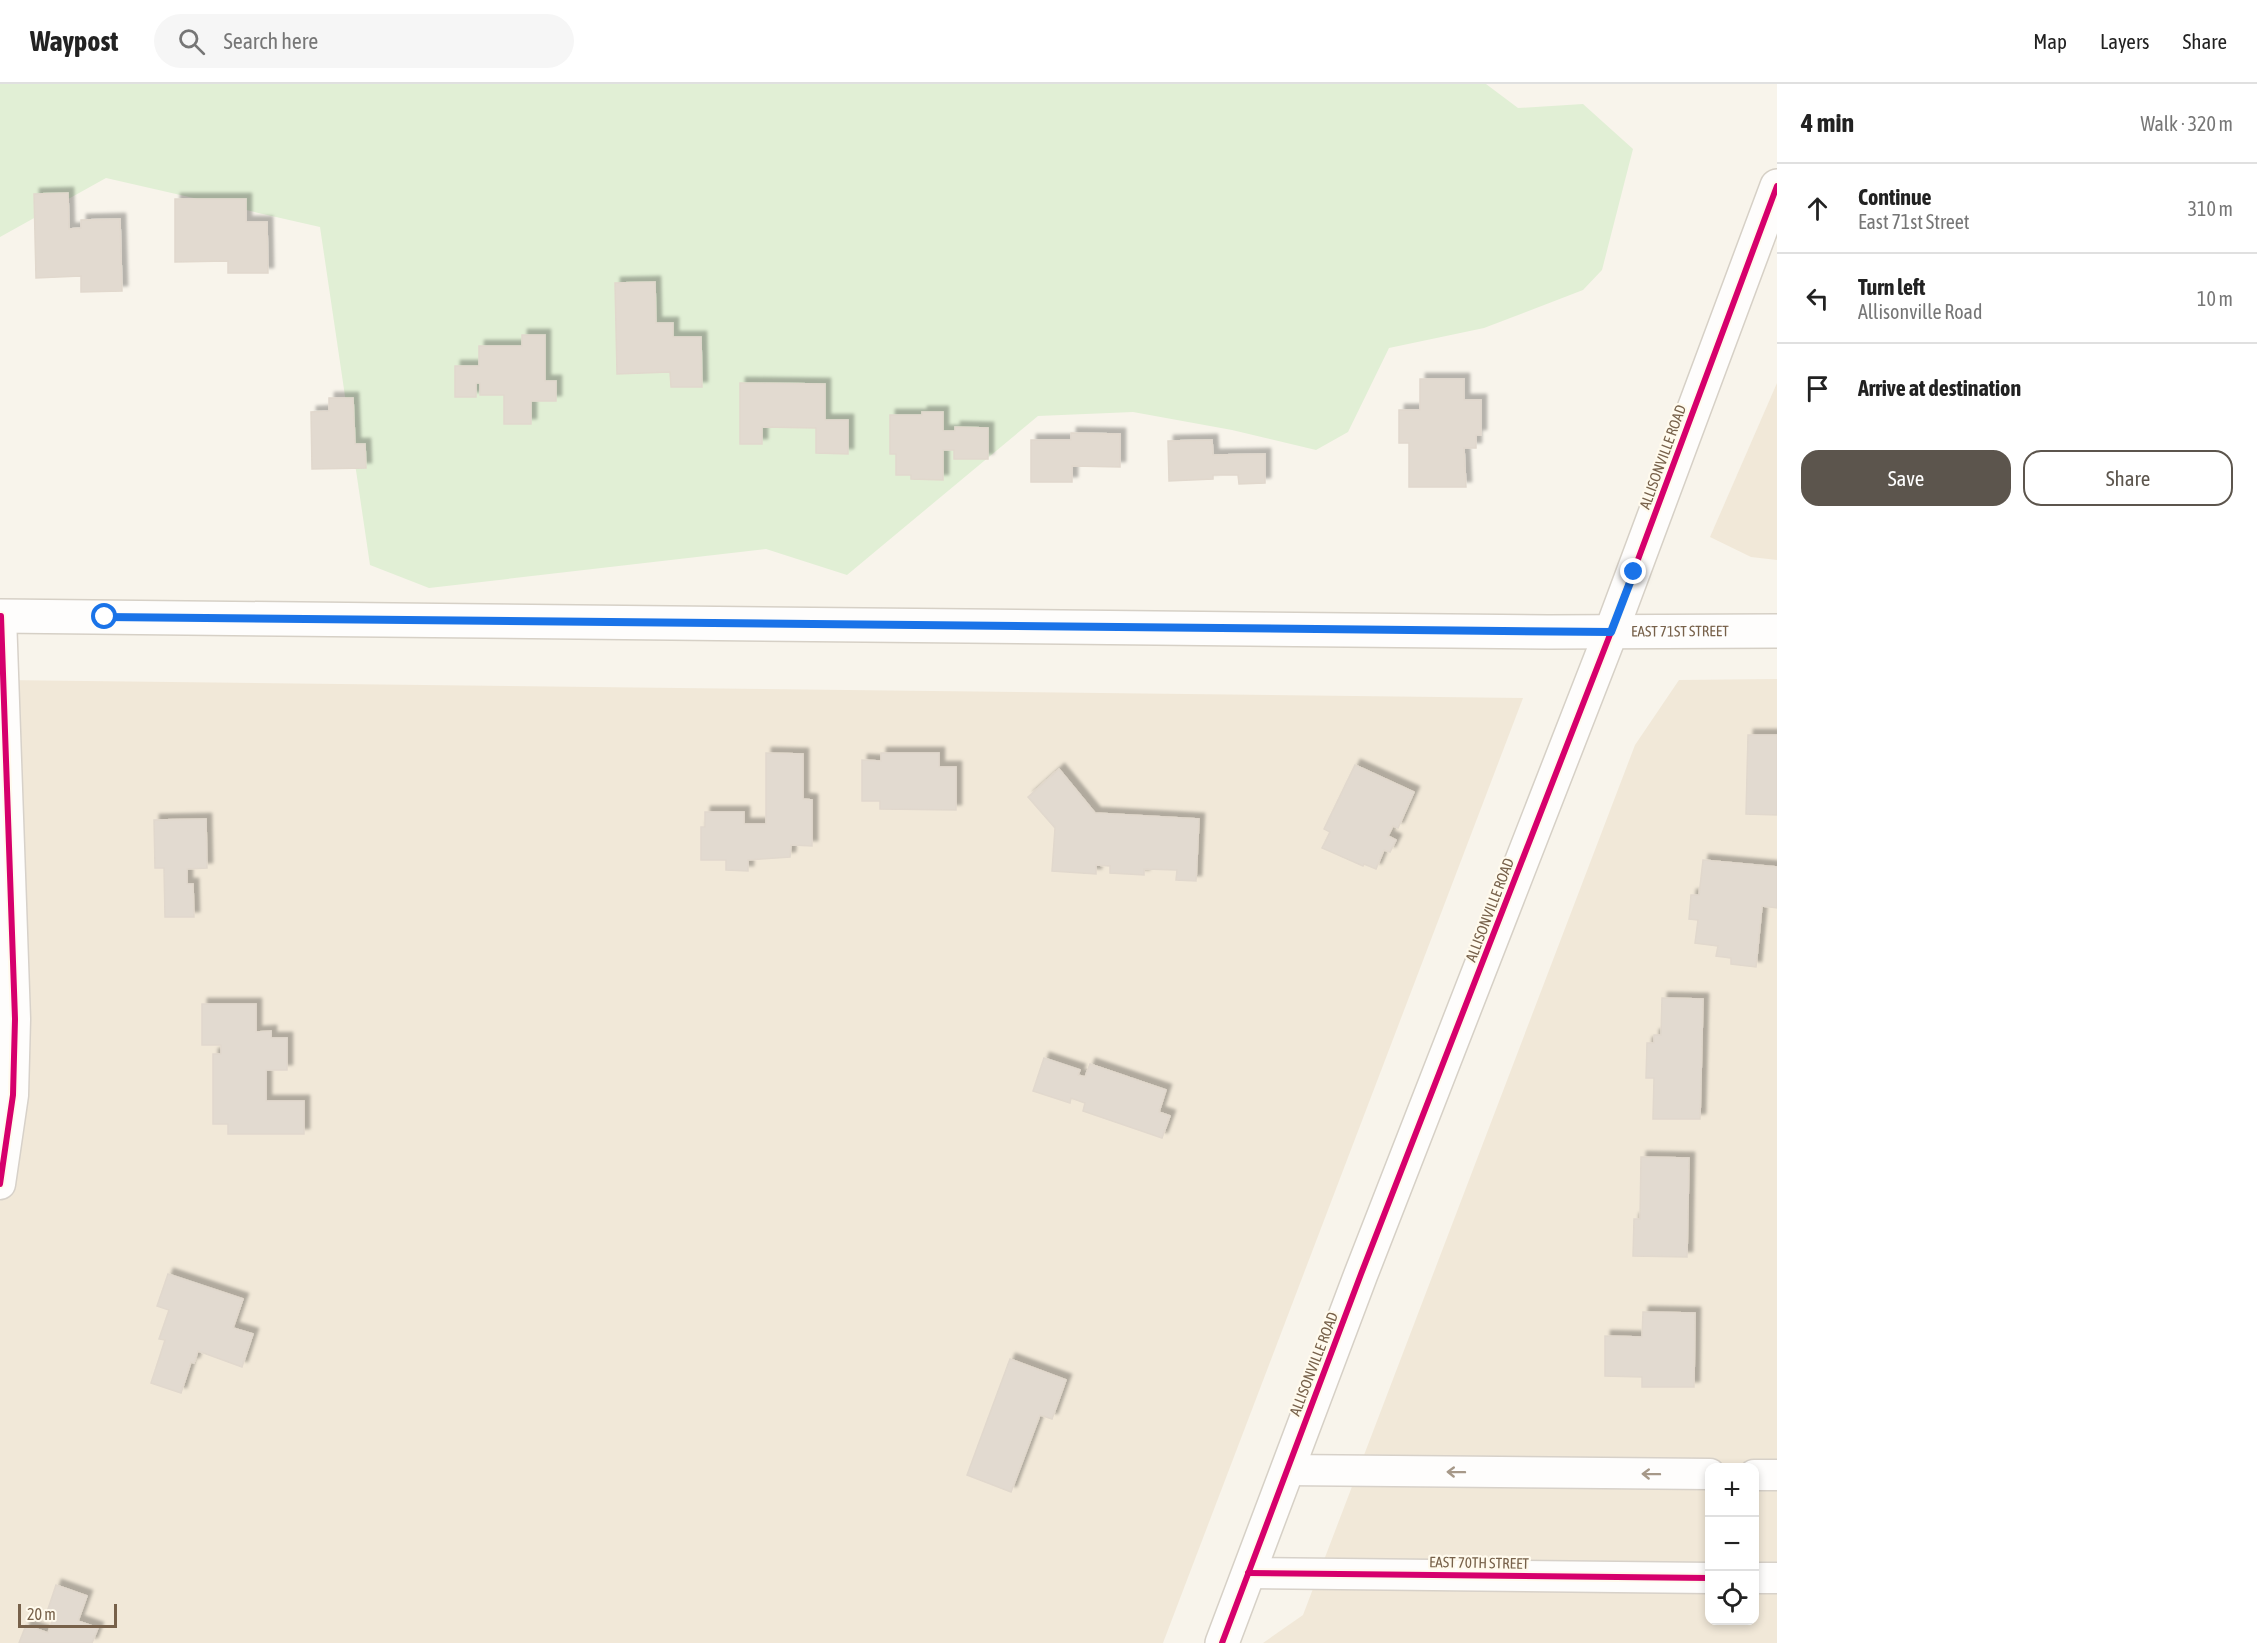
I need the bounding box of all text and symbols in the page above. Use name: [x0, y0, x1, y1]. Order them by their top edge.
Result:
search box: [154, 14, 574, 68]
text: Waypost: [30, 25, 118, 57]
icon: search: [175, 25, 208, 58]
text: Search here: [223, 28, 318, 54]
text: Map: [2033, 29, 2067, 53]
text: Layers: [2100, 29, 2150, 53]
text: Share: [2183, 29, 2227, 53]
text: 4 min: [1801, 108, 1854, 138]
text: Walk · 320 m: [2141, 112, 2233, 135]
text: Continue: [1858, 184, 1932, 210]
icon: ahead: [1801, 192, 1834, 225]
text: 310 m: [2188, 197, 2233, 220]
text: East 71st Street: [1858, 210, 1970, 233]
text: Turn left: [1858, 274, 1925, 300]
icon: left: [1801, 282, 1834, 315]
text: 10 m: [2197, 287, 2233, 310]
text: Allisonville Road: [1858, 300, 1982, 323]
icon: arrive: [1801, 372, 1834, 405]
text: Arrive at destination: [1858, 375, 2021, 401]
street label: ALLISONVILLE ROAD: [1636, 402, 1689, 511]
button: Save: [1801, 450, 2011, 506]
button: Share: [2023, 450, 2233, 506]
route end: [1620, 558, 1646, 584]
route start: [91, 603, 117, 629]
street label: EAST 71ST STREET: [1631, 622, 1729, 640]
street label: ALLISONVILLE ROAD: [1462, 856, 1517, 964]
street label: ALLISONVILLE ROAD: [1286, 1310, 1341, 1418]
map controls: [1705, 1463, 1759, 1625]
button: +: [1705, 1463, 1759, 1517]
one-way arrow: [1447, 1466, 1467, 1477]
one-way arrow: [1642, 1468, 1662, 1480]
button: −: [1705, 1517, 1759, 1571]
street label: EAST 70TH STREET: [1429, 1553, 1530, 1572]
button: locate: [1705, 1571, 1759, 1625]
scale bar: [18, 1601, 117, 1628]
text: 20 m: [27, 1605, 56, 1623]

